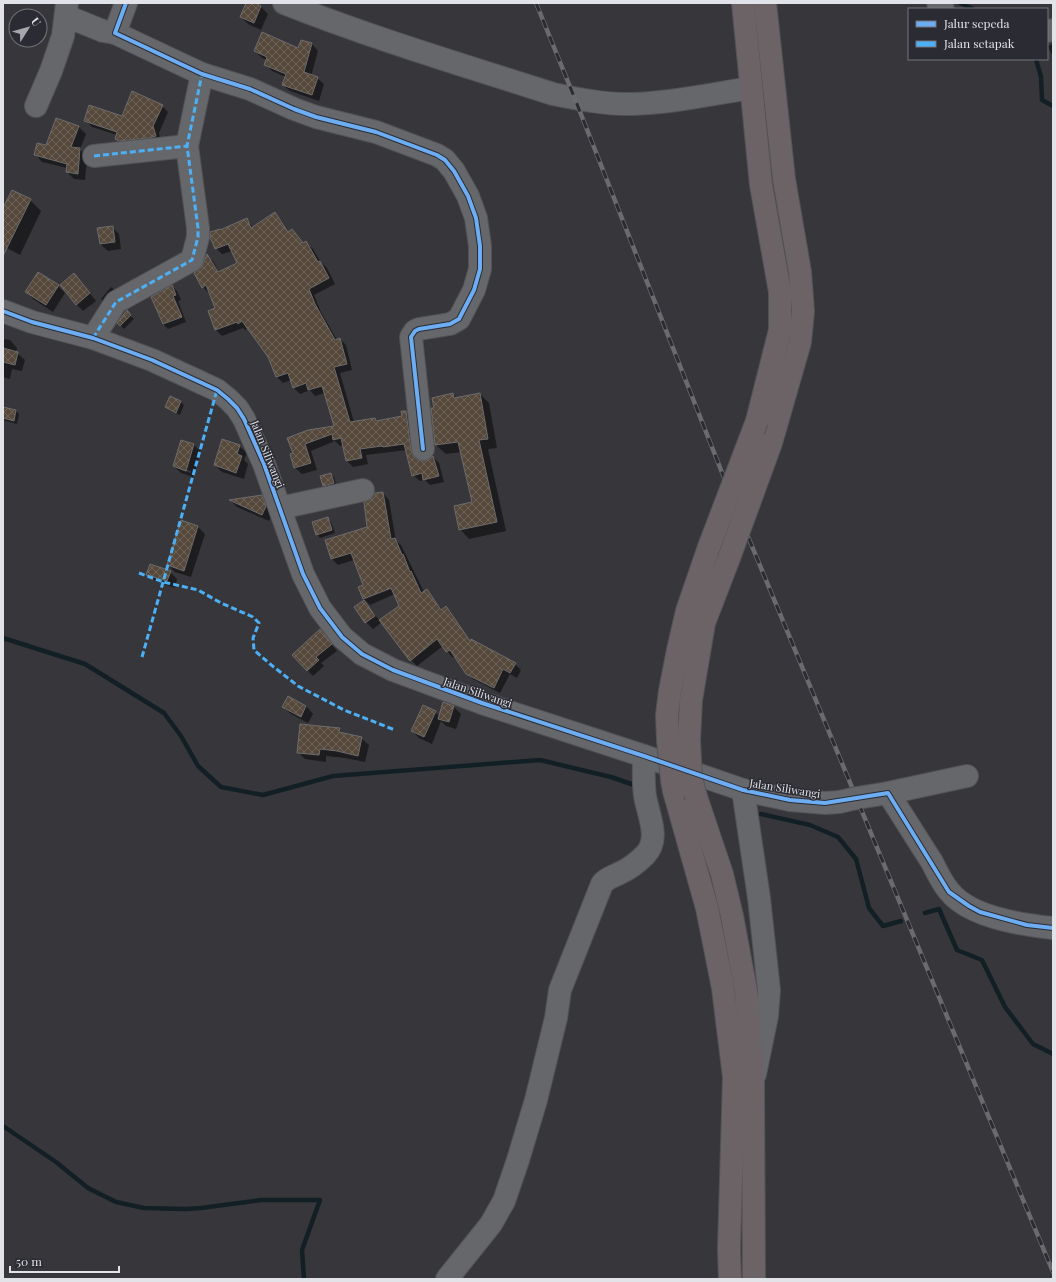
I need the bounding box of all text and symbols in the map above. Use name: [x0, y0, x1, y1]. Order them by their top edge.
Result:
north arrow: [8, 8, 48, 48]
legend: [908, 8, 1048, 60]
text: U: [28, 14, 45, 30]
text: Jalur sepeda: [943, 15, 1010, 31]
text: Jalan setapak: [943, 35, 1015, 51]
street label: Jalan Siliwangi: [247, 417, 288, 490]
street label: Jalan Siliwangi: [441, 673, 514, 711]
street label: Jalan Siliwangi: [747, 775, 822, 801]
scale bar: [10, 1248, 119, 1274]
text: 50 m: [16, 1253, 42, 1269]

